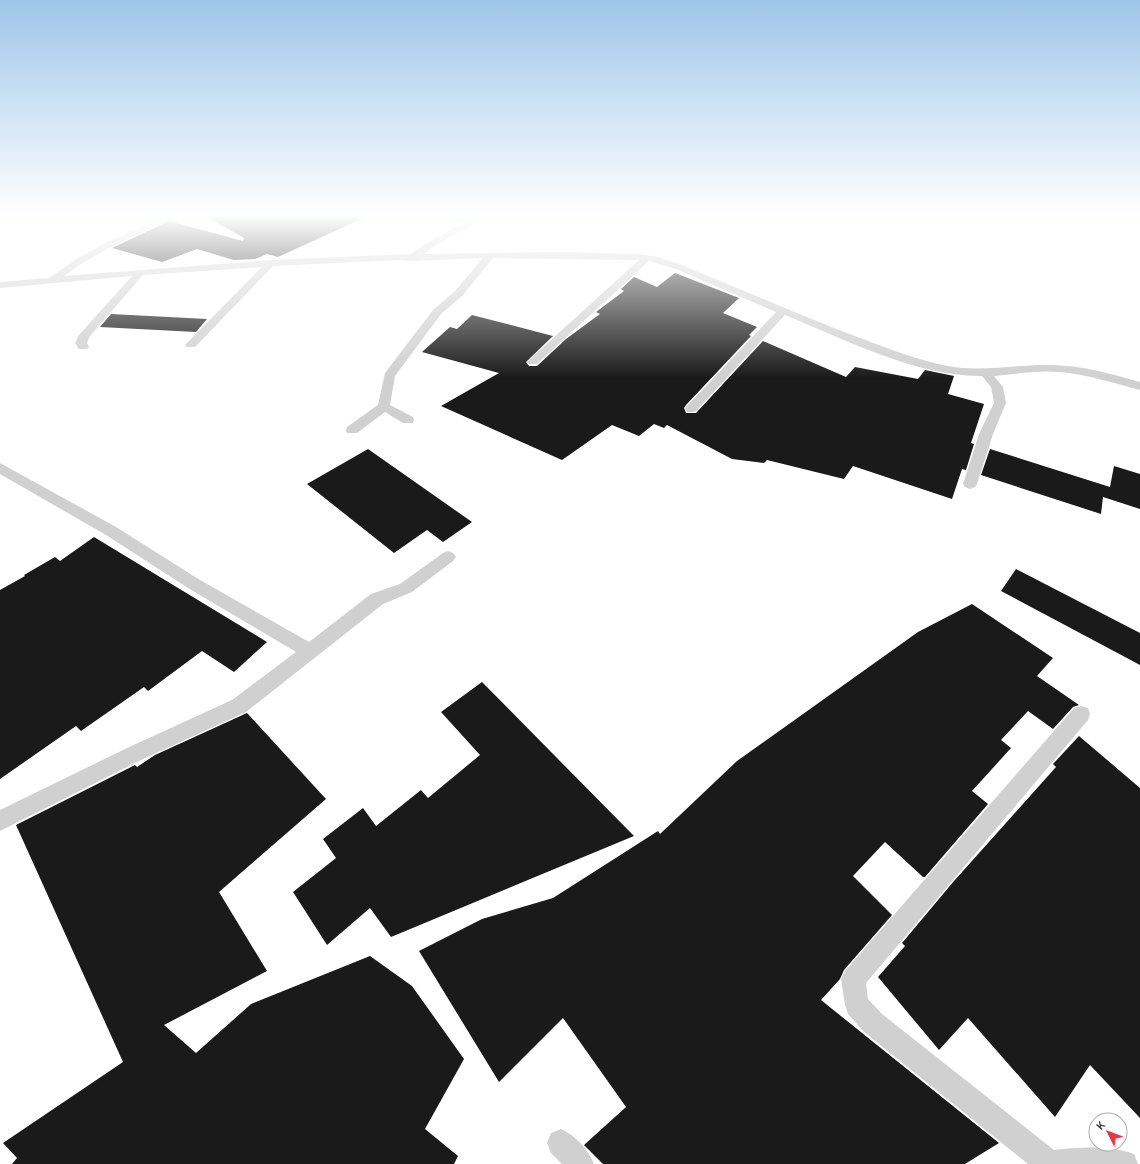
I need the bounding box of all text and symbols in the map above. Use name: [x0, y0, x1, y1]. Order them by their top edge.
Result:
north arrow: [1088, 1112, 1128, 1152]
text: K: [1093, 1118, 1108, 1132]

